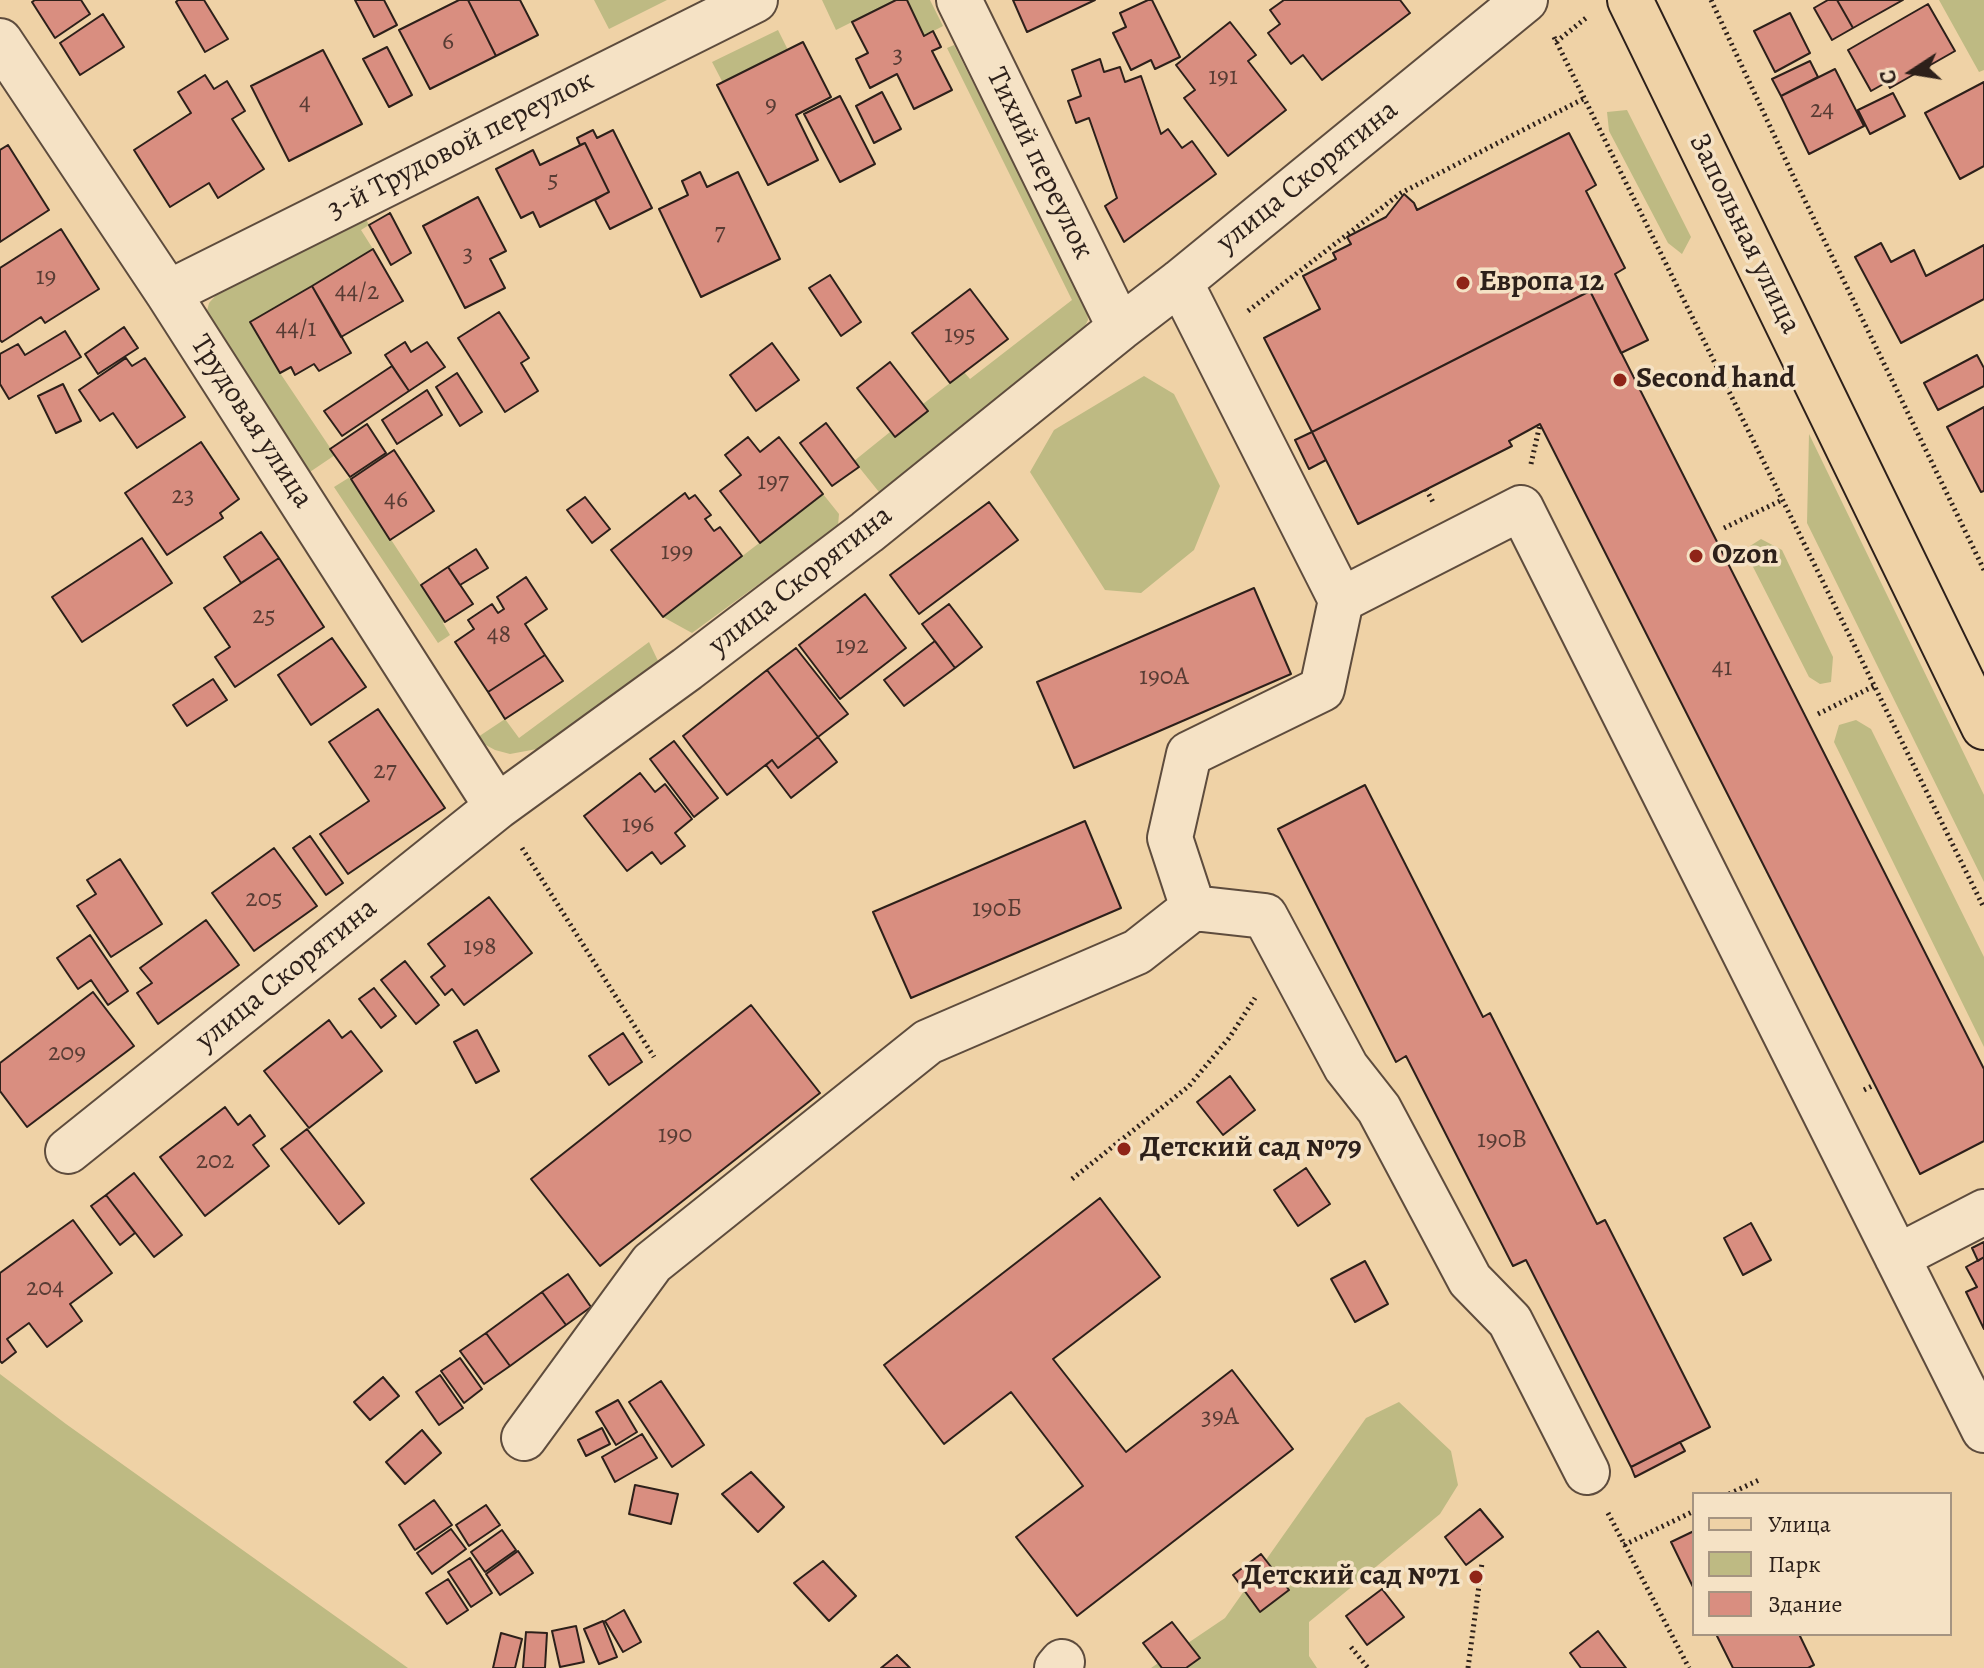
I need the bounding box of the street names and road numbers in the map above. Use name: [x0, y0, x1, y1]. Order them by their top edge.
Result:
street label: Тихий переулок: [977, 62, 1101, 266]
street label: 3-й Трудовой переулок: [322, 63, 600, 229]
street label: улица Скорятина: [1210, 93, 1406, 261]
street label: Запольная улица: [1680, 128, 1808, 340]
street label: Трудовая улица: [182, 329, 320, 515]
street label: улица Скорятина: [702, 498, 900, 664]
street label: улица Скорятина: [189, 891, 385, 1059]

